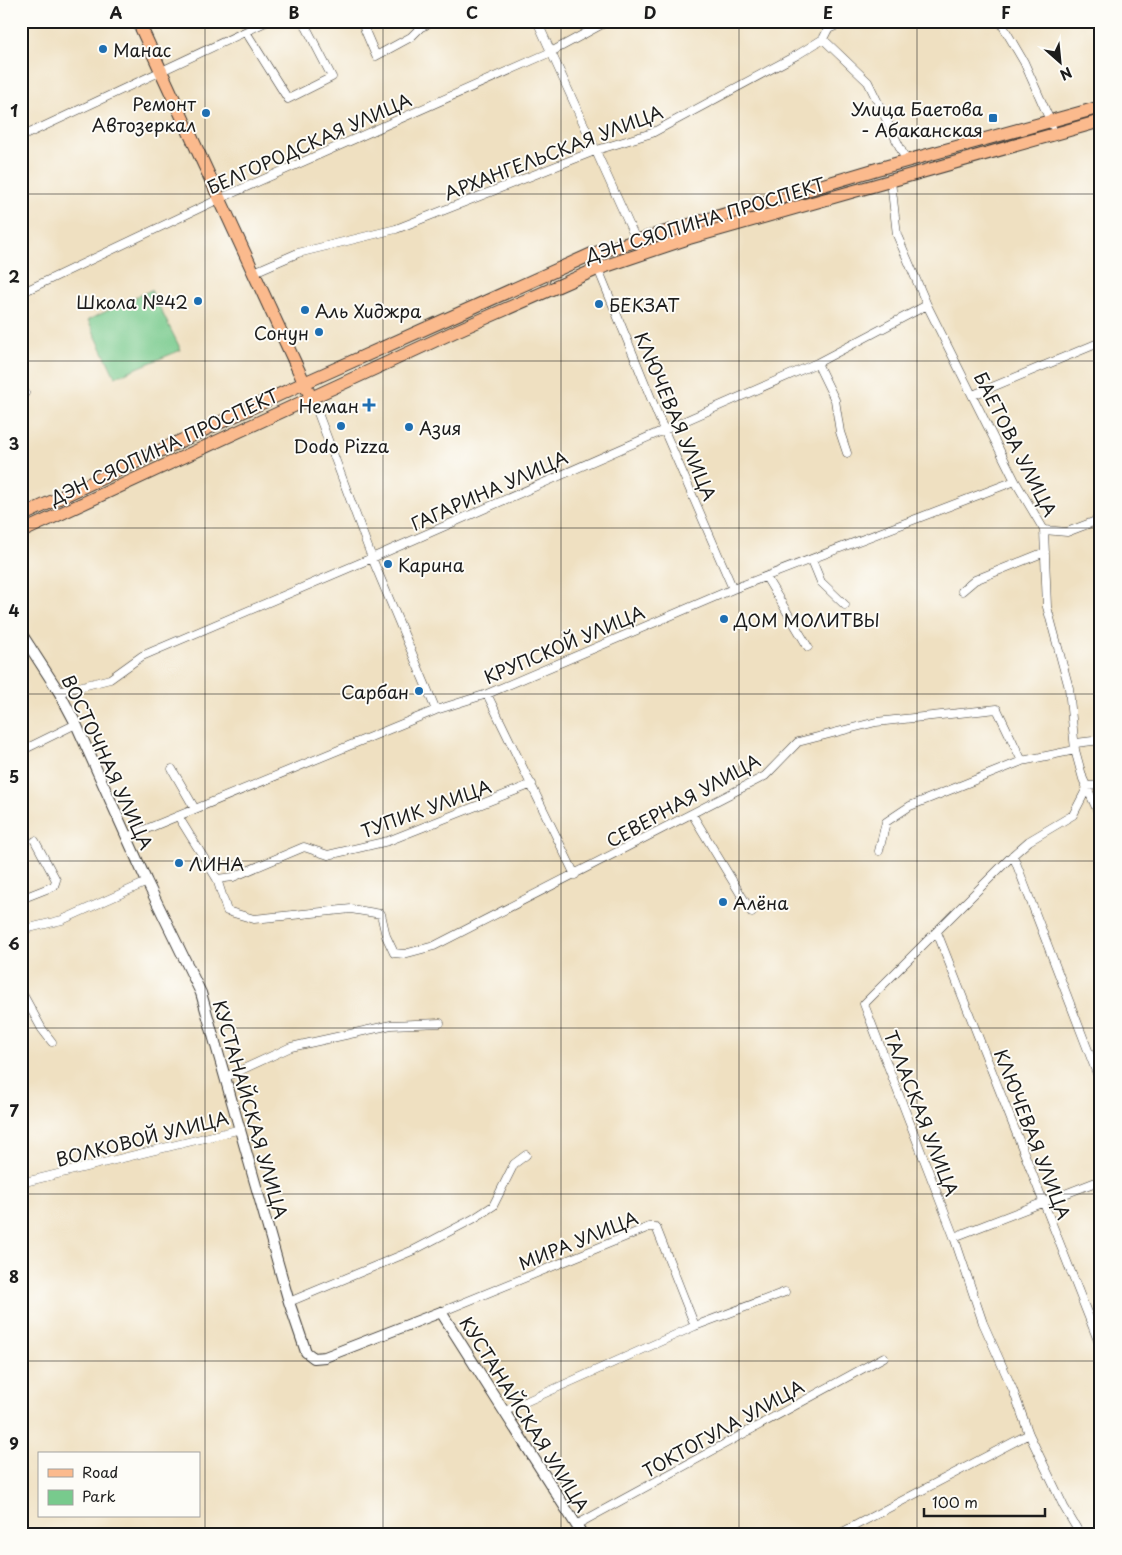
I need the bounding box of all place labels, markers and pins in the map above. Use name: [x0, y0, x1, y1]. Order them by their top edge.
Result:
place label: Манас: [113, 36, 171, 63]
marker: Манас: [97, 43, 109, 55]
place label: Ремонт Автозеркал: [92, 90, 196, 138]
place label: Улица Баетова - Абаканская: [851, 95, 984, 143]
marker: Ремонт Автозеркал: [200, 107, 212, 119]
marker: Улица Баетова - Абаканская: [987, 112, 999, 124]
place label: Школа №42: [76, 288, 188, 315]
place label: БЕКЗАТ: [609, 291, 680, 318]
marker: Школа №42: [192, 295, 204, 307]
place label: Аль Хиджра: [315, 297, 422, 324]
marker: БЕКЗАТ: [593, 298, 605, 310]
marker: Аль Хиджра: [299, 304, 311, 316]
place label: Сонун: [254, 319, 309, 346]
marker: Сонун: [313, 326, 325, 338]
place label: Неман: [299, 392, 359, 419]
marker: Неман: [363, 399, 375, 411]
place label: Азия: [419, 414, 462, 441]
marker: Dodo Pizza: [335, 420, 347, 432]
marker: Азия: [403, 421, 415, 433]
place label: Dodo Pizza: [293, 432, 390, 459]
place label: Карина: [398, 551, 465, 578]
marker: Карина: [382, 558, 394, 570]
place label: ДОМ МОЛИТВЫ: [733, 606, 880, 633]
marker: ДОМ МОЛИТВЫ: [718, 613, 730, 625]
place label: Сарбан: [341, 678, 409, 705]
marker: Сарбан: [413, 685, 425, 697]
place label: ЛИНА: [189, 850, 245, 877]
marker: ЛИНА: [173, 857, 185, 869]
place label: Алёна: [733, 889, 789, 916]
marker: Алёна: [717, 896, 729, 908]

